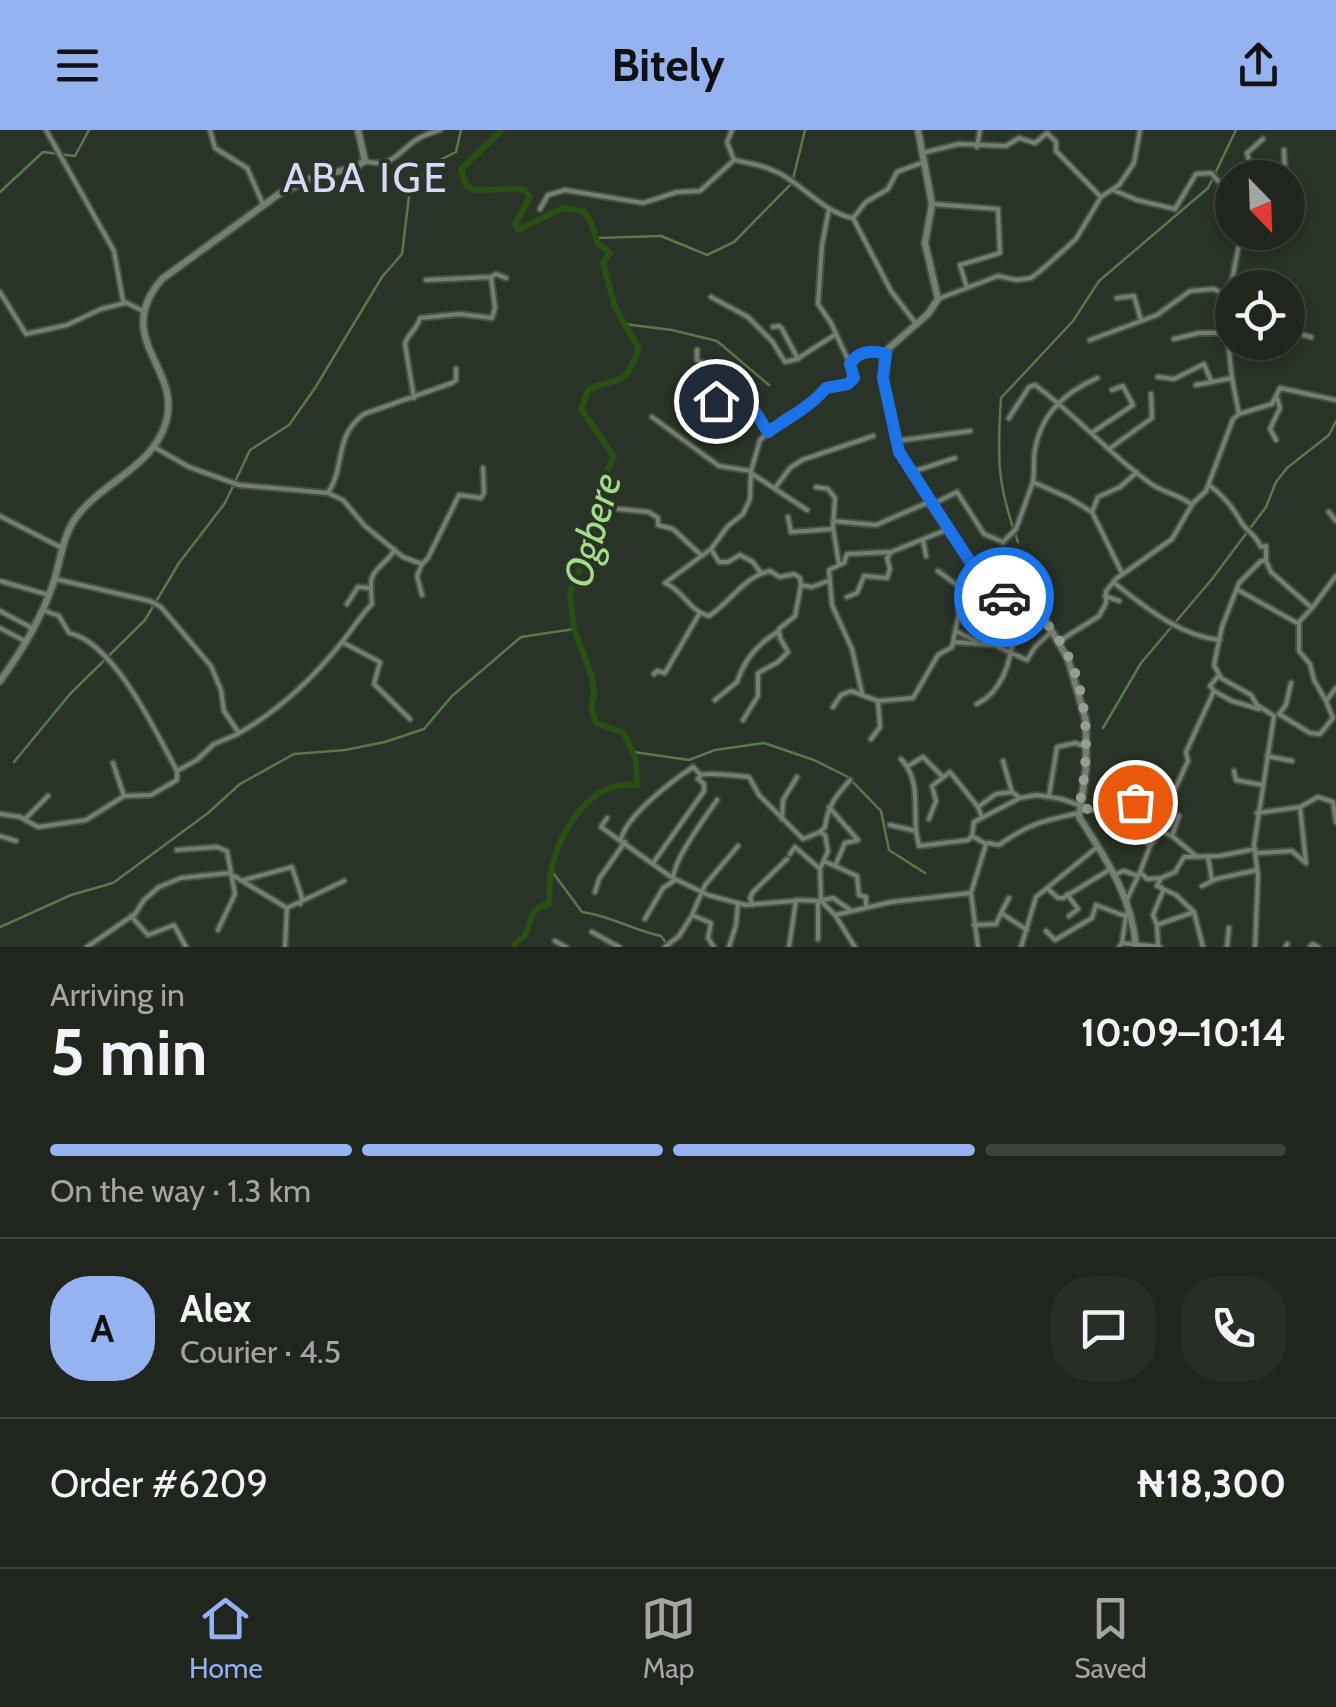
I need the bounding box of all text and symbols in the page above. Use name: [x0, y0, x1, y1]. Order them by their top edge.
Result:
icon: menu: [50, 38, 105, 93]
text: Bitely: [611, 38, 725, 92]
icon: share: [1231, 38, 1286, 93]
district label: ABA IGE: [283, 151, 449, 203]
north arrow: [1215, 160, 1305, 250]
map controls: [1215, 160, 1305, 360]
button: locate: [1215, 270, 1305, 360]
pin: [674, 359, 759, 444]
icon: home: [689, 374, 744, 429]
water label: Ogbere: [552, 467, 631, 592]
courier: [954, 547, 1054, 647]
icon: car: [977, 570, 1032, 625]
pin: [1093, 760, 1178, 845]
icon: bag: [1108, 775, 1163, 830]
text: Arriving in: [50, 975, 185, 1014]
text: 10:09–10:14: [1081, 1009, 1286, 1056]
text: 5 min: [50, 1012, 208, 1091]
text: On the way · 1.3 km: [50, 1171, 311, 1210]
button: chat: [1051, 1276, 1156, 1381]
button: phone: [1181, 1276, 1286, 1381]
text: Alex: [180, 1285, 251, 1332]
text: A: [91, 1305, 114, 1352]
text: Courier · 4.5: [180, 1332, 341, 1371]
text: Order #6209: [50, 1460, 268, 1507]
text: ₦18,300: [1135, 1460, 1286, 1507]
tab: Home: [189, 1591, 263, 1685]
tab: Map: [641, 1591, 696, 1685]
tab: Saved: [1074, 1591, 1147, 1685]

